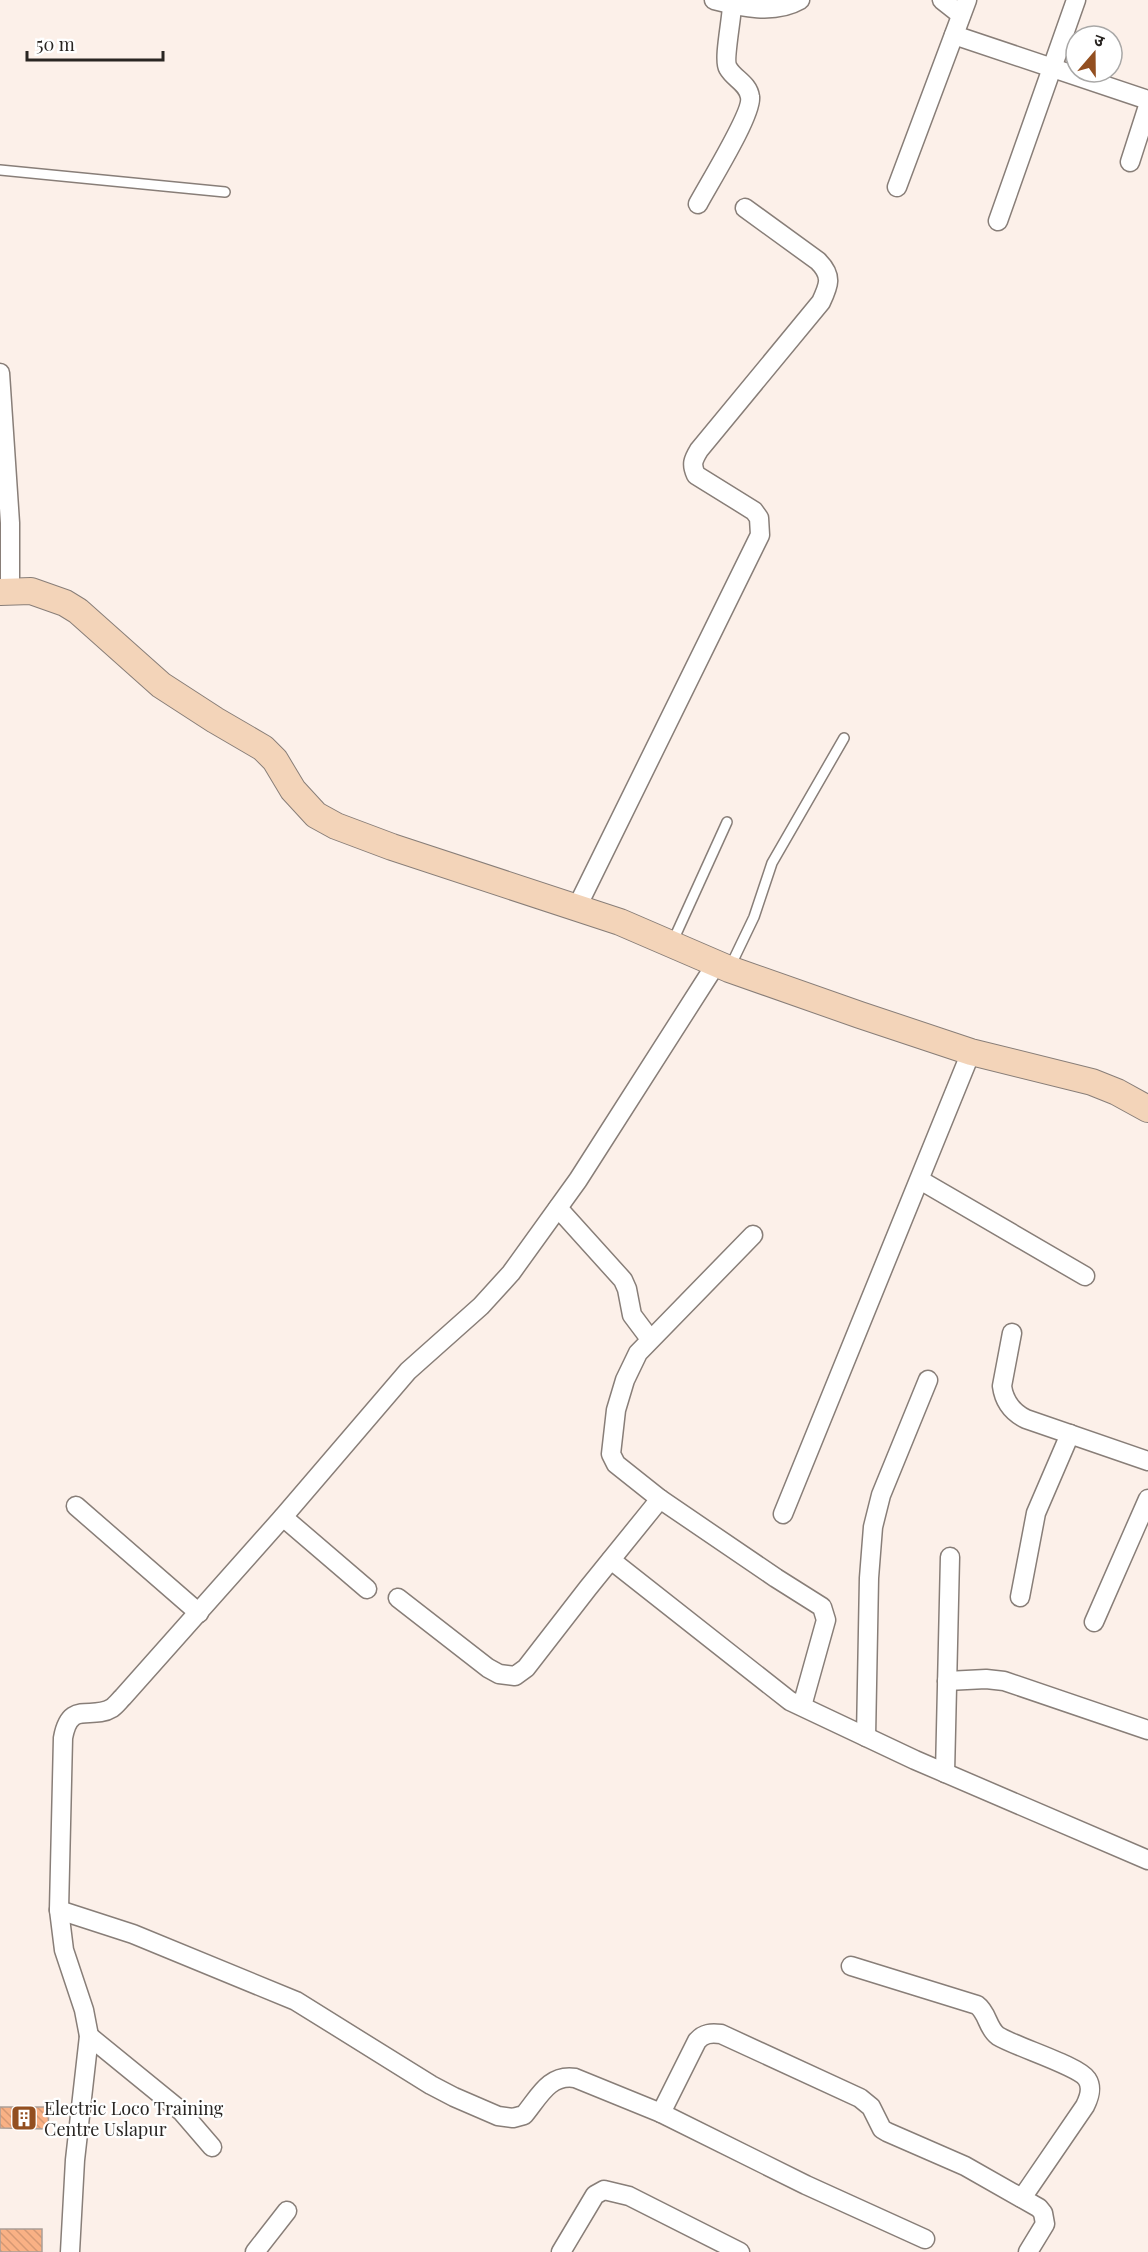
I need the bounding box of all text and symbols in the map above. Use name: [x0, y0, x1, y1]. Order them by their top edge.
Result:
scale bar: [27, 24, 164, 62]
north arrow: [1064, 24, 1124, 84]
text: उ: [1091, 28, 1108, 51]
text: 50 m: [36, 32, 75, 56]
place label: Electric Loco Training Centre Uslapur: [44, 2096, 224, 2141]
building icon: Electric Loco Training Centre Uslapur: [9, 2103, 39, 2133]

